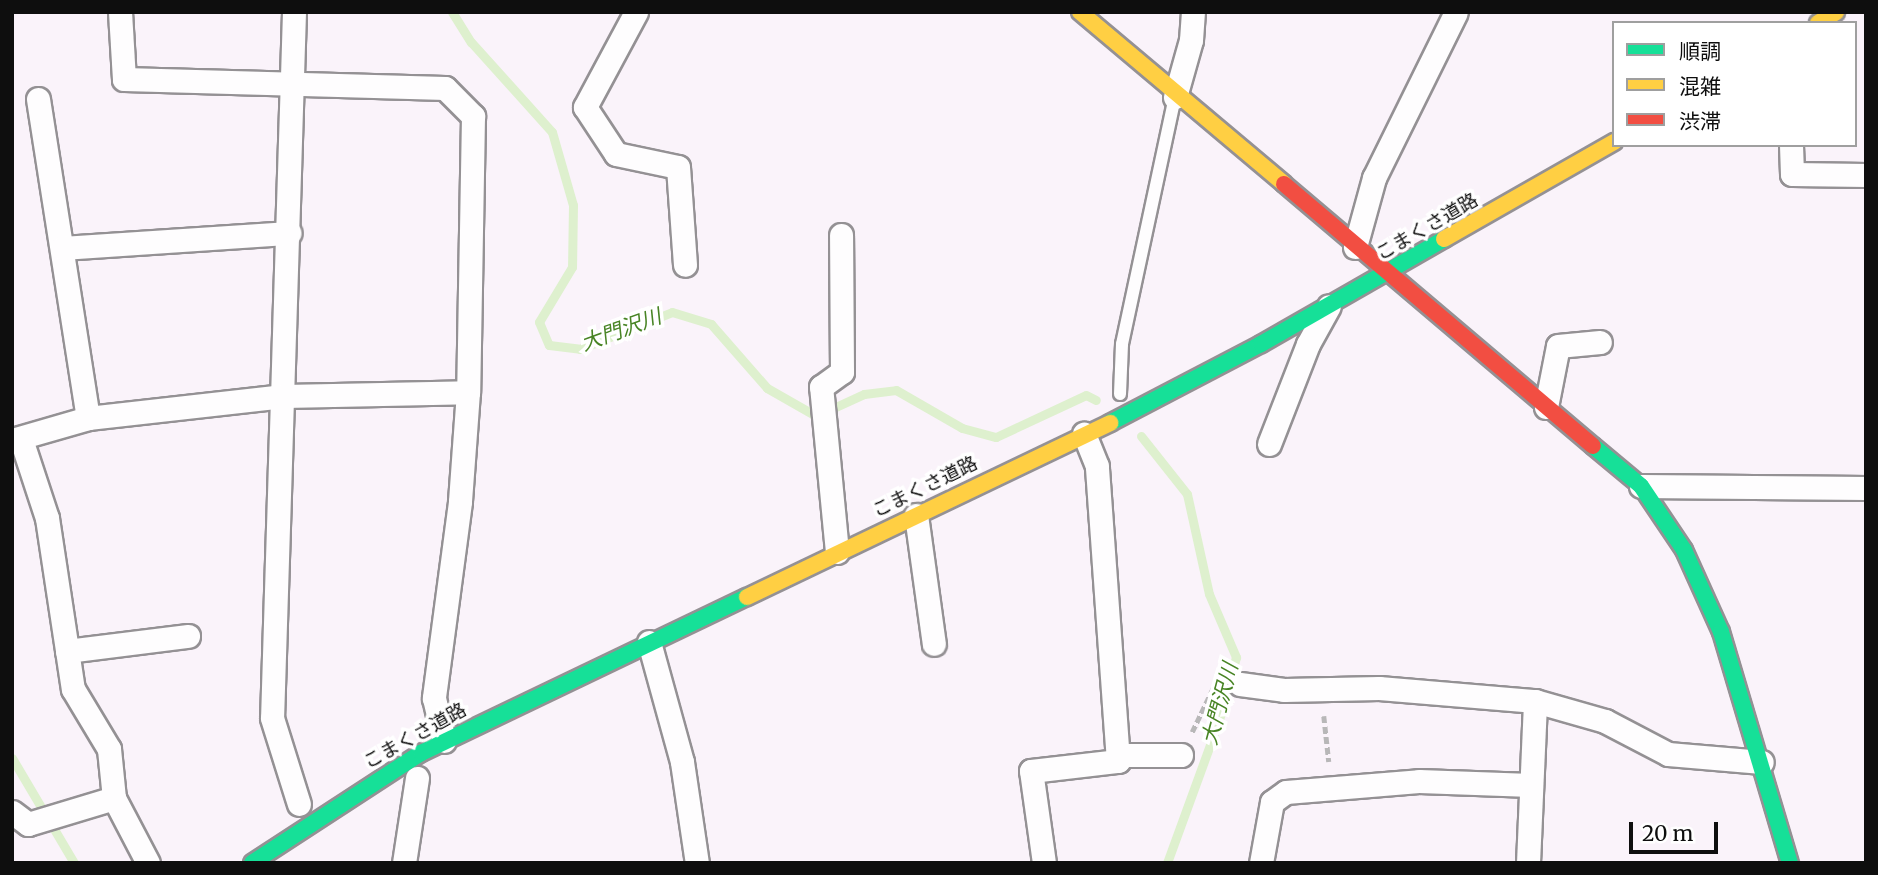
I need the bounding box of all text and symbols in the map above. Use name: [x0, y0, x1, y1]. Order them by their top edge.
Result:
legend: [1612, 21, 1857, 147]
text: 順調: [1679, 38, 1721, 65]
text: 混雑: [1679, 73, 1721, 100]
text: 渋滞: [1679, 108, 1721, 135]
street label: こまくさ道路: [1372, 189, 1482, 265]
water label: 大門沢川: [577, 304, 665, 356]
street label: こまくさ道路: [869, 452, 981, 522]
water label: 大門沢川: [1197, 660, 1243, 748]
street label: こまくさ道路: [360, 698, 470, 774]
scale bar: [1633, 808, 1722, 852]
text: 20 m: [1642, 820, 1693, 847]

